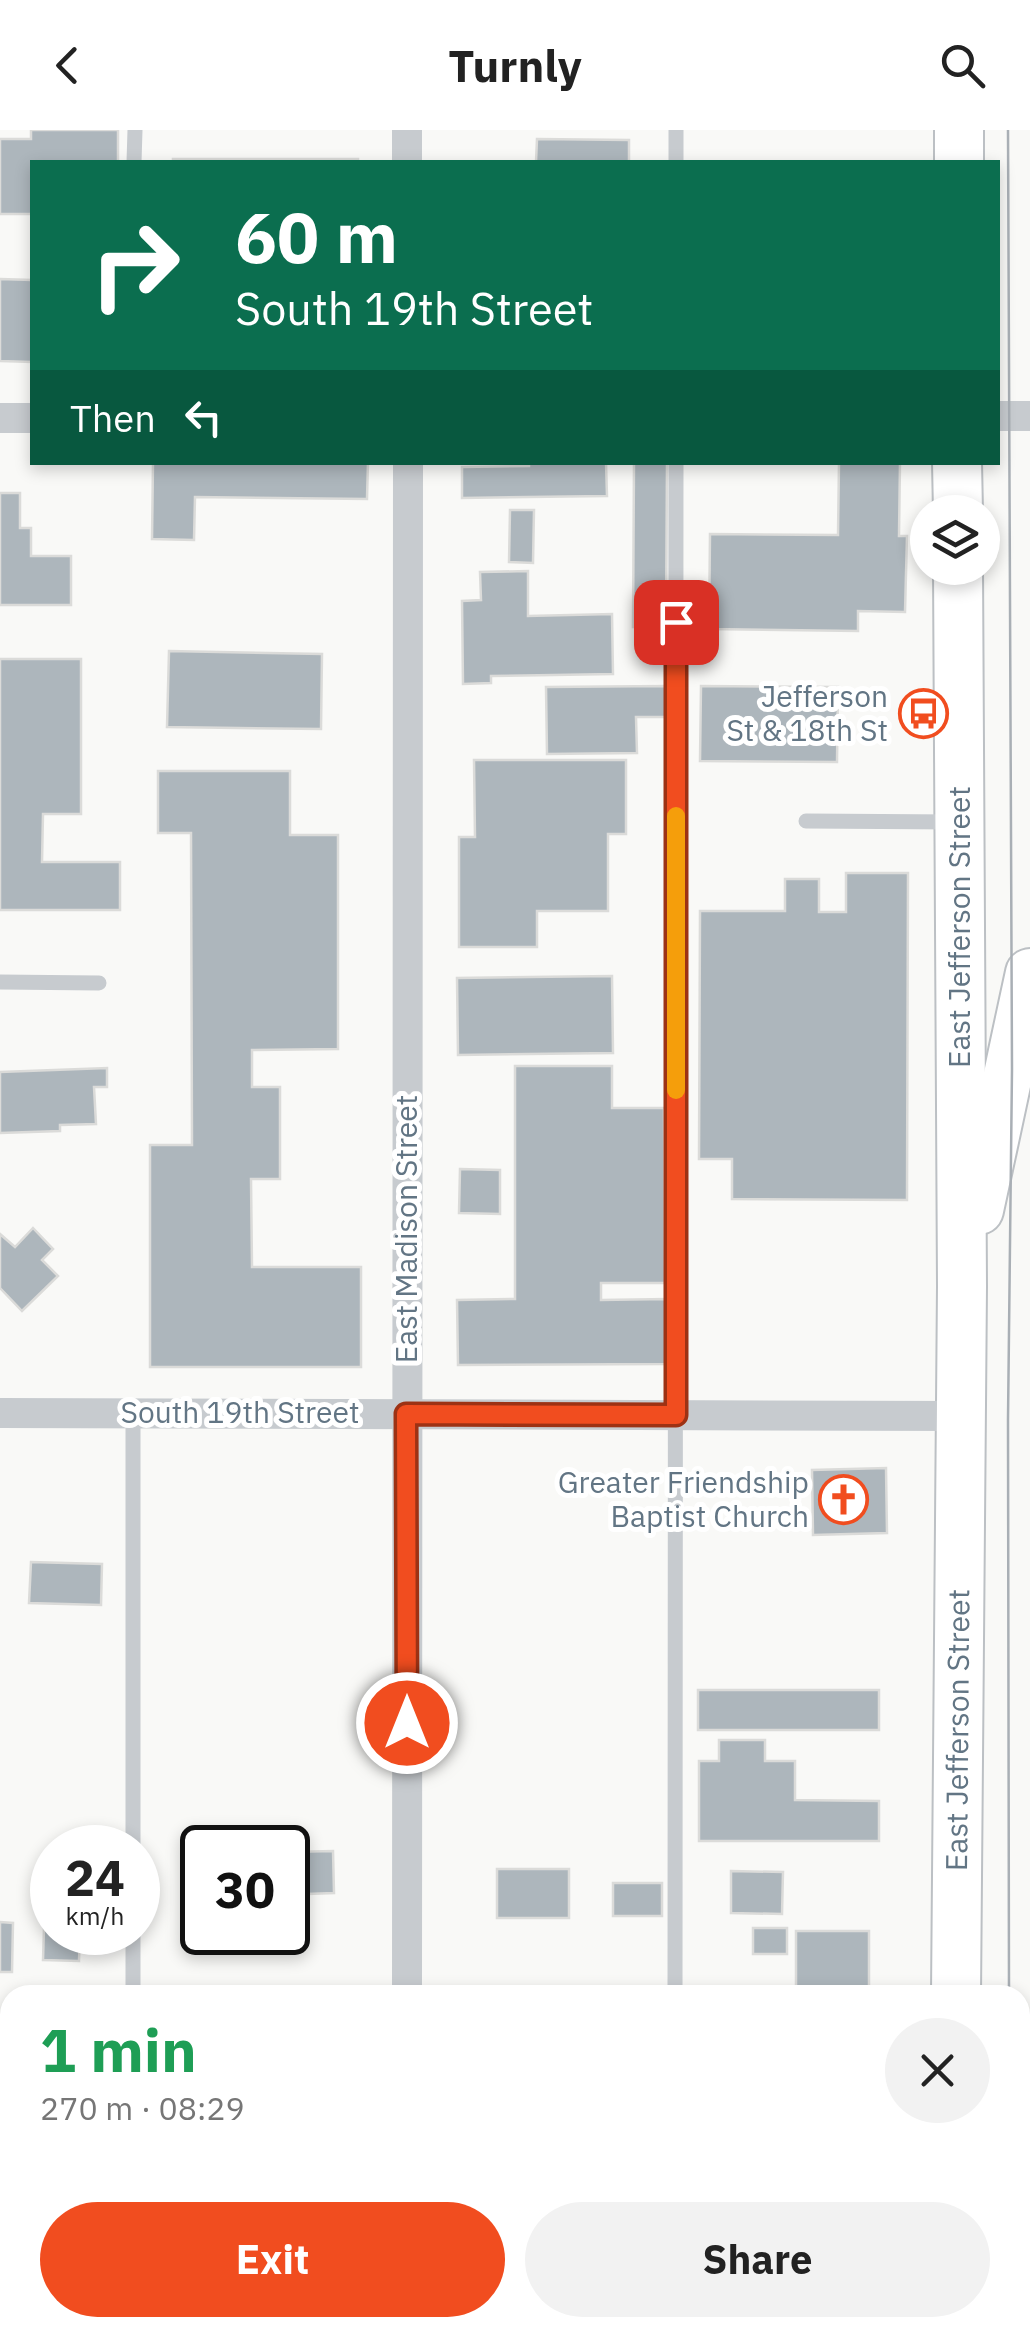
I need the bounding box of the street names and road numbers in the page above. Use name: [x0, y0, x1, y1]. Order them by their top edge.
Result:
street label: East Jefferson Street: [939, 786, 978, 1068]
street label: East Madison Street: [386, 1095, 425, 1363]
street label: South 19th Street: [121, 1392, 359, 1431]
street label: East Jefferson Street: [936, 1589, 977, 1871]

